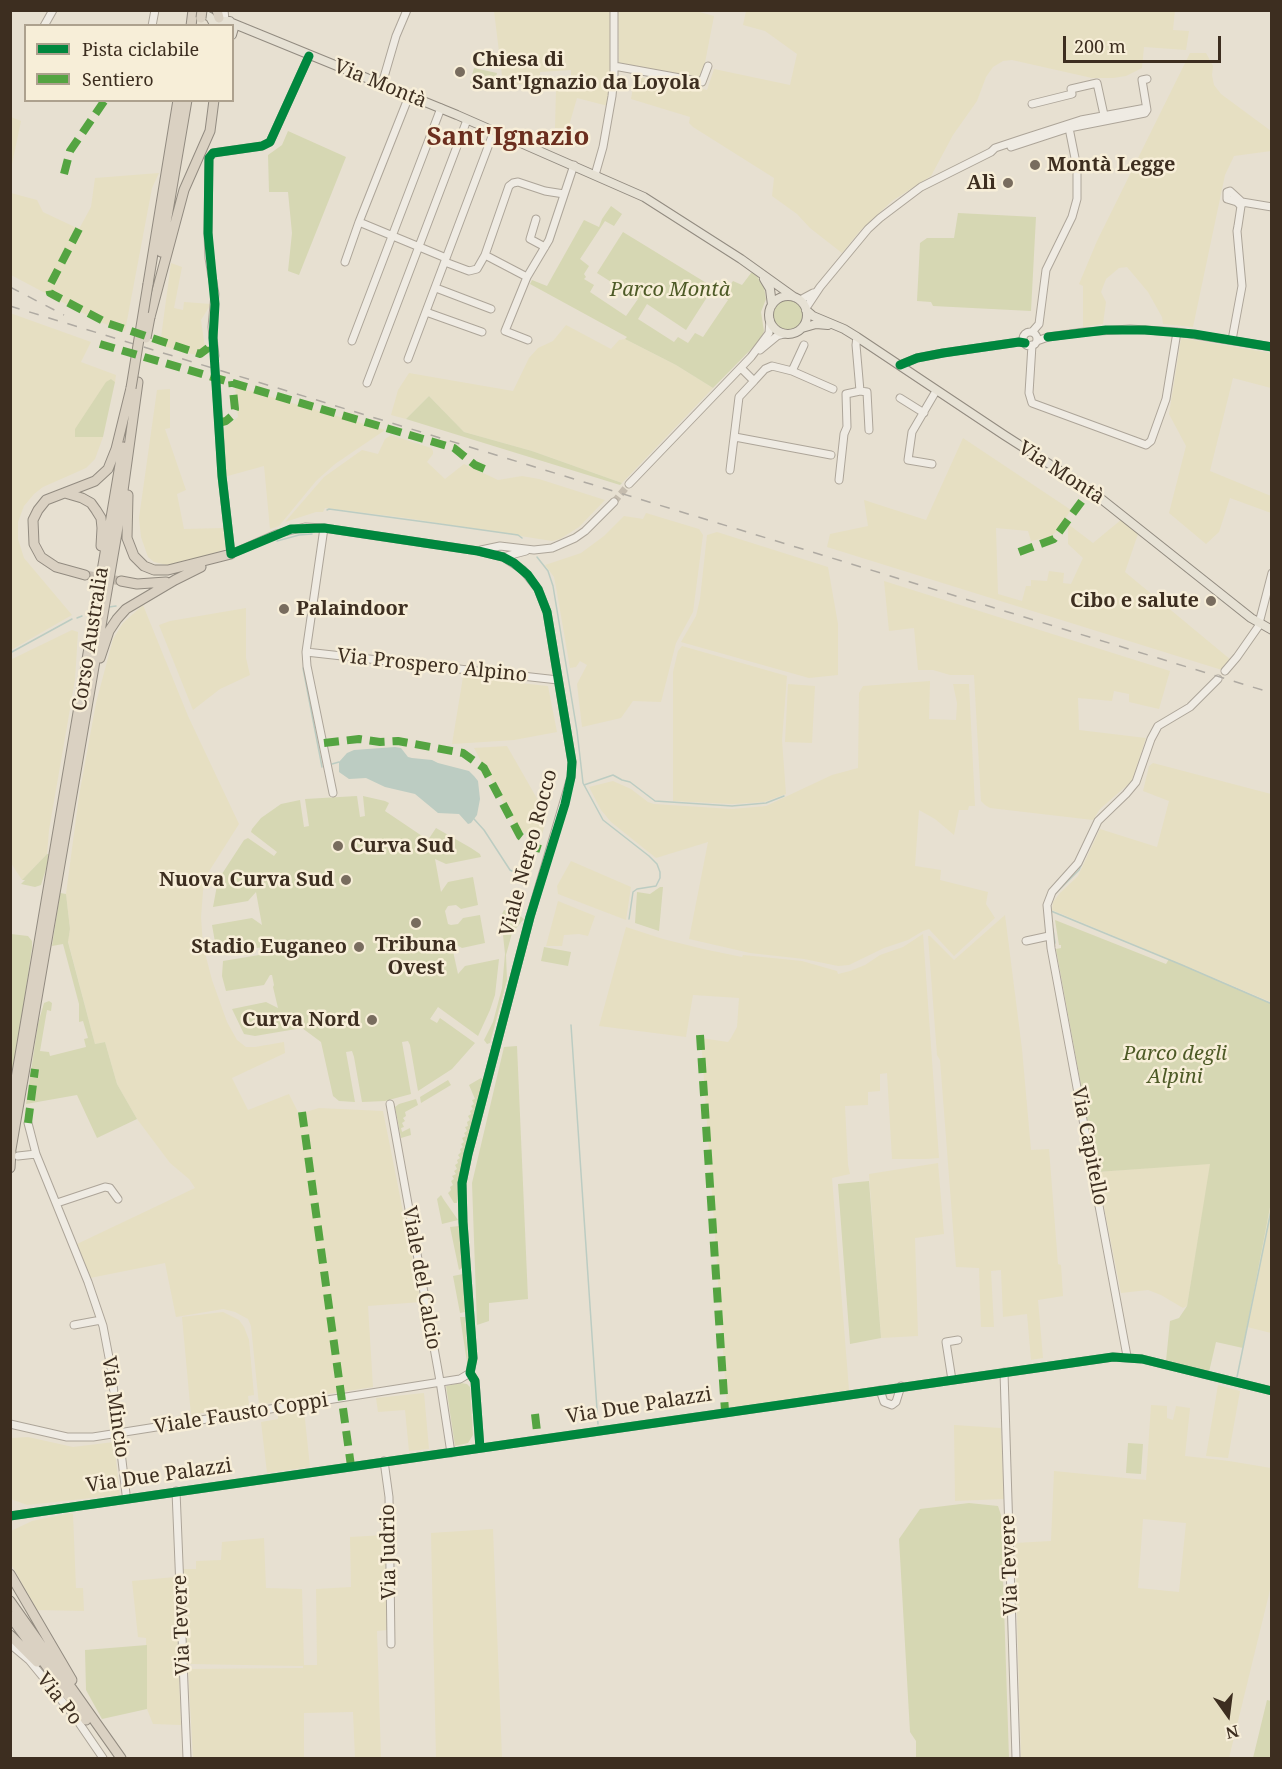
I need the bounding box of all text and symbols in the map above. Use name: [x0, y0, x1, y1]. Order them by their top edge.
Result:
legend: [24, 24, 234, 102]
scale bar: [1066, 24, 1224, 62]
text: 200 m: [1074, 34, 1126, 58]
text: Pista ciclabile: [82, 37, 199, 61]
place label: Chiesa di Sant'Ignazio da Loyola: [472, 48, 701, 95]
street label: Via Montà: [330, 55, 430, 113]
marker: Chiesa di Sant'Ignazio da Loyola: [453, 65, 467, 79]
text: Sentiero: [82, 67, 154, 91]
district label: Sant'Ignazio: [427, 122, 589, 154]
place label: Montà Legge: [1047, 153, 1175, 177]
marker: Montà Legge: [1028, 158, 1042, 172]
place label: Alì: [967, 171, 996, 195]
marker: Alì: [1001, 176, 1015, 190]
park label: Parco Montà: [610, 278, 730, 302]
street label: Via Montà: [1013, 436, 1109, 510]
street label: Corso Australia: [68, 565, 114, 713]
place label: Cibo e salute: [1070, 589, 1199, 613]
marker: Cibo e salute: [1204, 594, 1218, 608]
place label: Palaindoor: [296, 597, 408, 621]
marker: Palaindoor: [277, 602, 291, 616]
street label: Via Prospero Alpino: [336, 644, 528, 688]
street label: Viale Nereo Rocco: [495, 767, 563, 939]
place label: Curva Sud: [350, 834, 454, 858]
marker: Curva Sud: [331, 839, 345, 853]
place label: Nuova Curva Sud: [159, 868, 334, 892]
marker: Nuova Curva Sud: [339, 873, 353, 887]
marker: Tribuna Ovest: [409, 916, 423, 930]
place label: Tribuna Ovest: [375, 933, 457, 980]
place label: Stadio Euganeo: [191, 935, 347, 959]
marker: Stadio Euganeo: [352, 940, 366, 954]
place label: Curva Nord: [242, 1008, 360, 1032]
marker: Curva Nord: [365, 1013, 379, 1027]
park label: Parco degli Alpini: [1123, 1042, 1227, 1089]
street label: Via Capitello: [1066, 1085, 1112, 1207]
street label: Viale del Calcio: [397, 1204, 445, 1352]
street label: Via Mincio: [96, 1355, 134, 1459]
street label: Via Due Palazzi: [564, 1383, 714, 1429]
street label: Viale Fausto Coppi: [152, 1388, 330, 1440]
street label: Via Due Palazzi: [84, 1454, 234, 1498]
street label: Via Judrio: [376, 1504, 402, 1600]
street label: Via Tevere: [996, 1514, 1024, 1616]
street label: Via Tevere: [168, 1574, 196, 1676]
street label: Via Po: [31, 1668, 87, 1730]
north arrow: [1198, 1685, 1258, 1745]
text: N: [1224, 1720, 1241, 1745]

